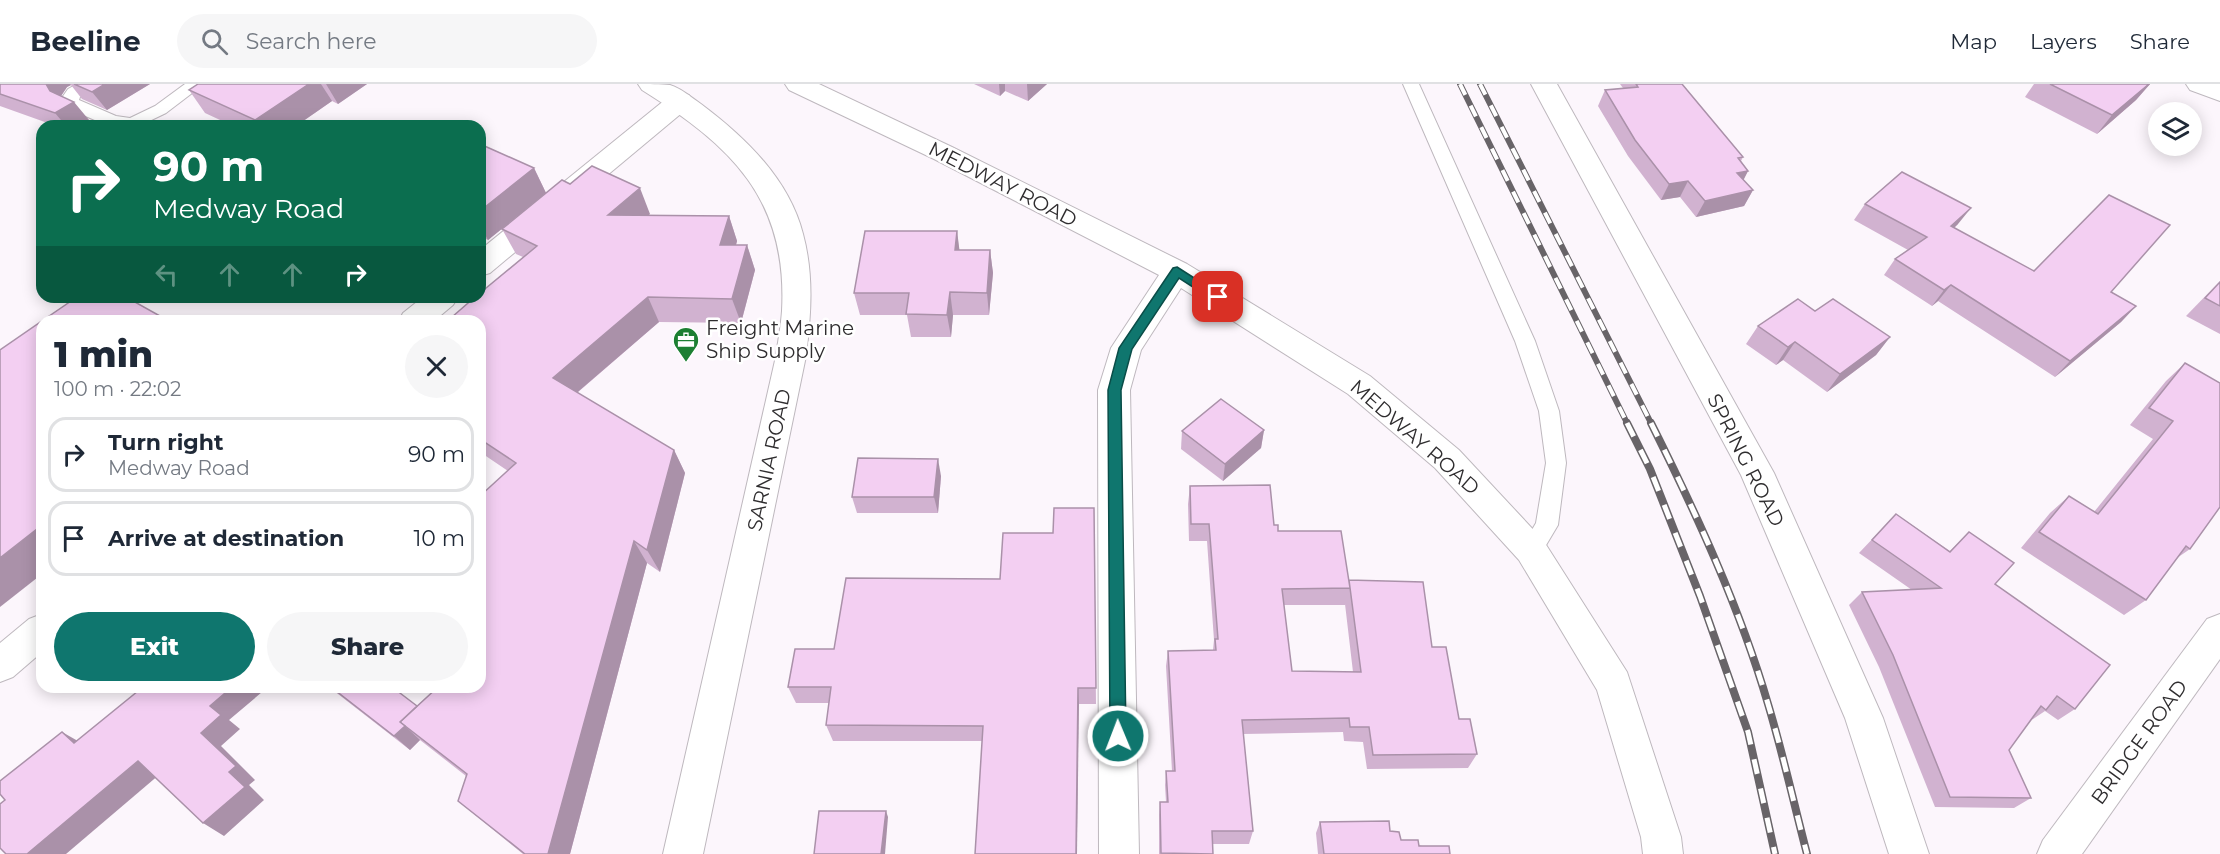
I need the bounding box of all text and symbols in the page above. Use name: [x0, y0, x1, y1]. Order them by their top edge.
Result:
search box: [177, 14, 597, 68]
text: Beeline: [30, 24, 141, 58]
icon: search: [198, 25, 231, 58]
text: Search here: [246, 28, 377, 55]
text: Map: [1950, 29, 1997, 54]
text: Layers: [2030, 29, 2097, 54]
text: Share: [2130, 29, 2190, 54]
map controls: [2148, 102, 2202, 156]
button: layers: [2148, 102, 2202, 156]
street label: MEDWAY ROAD: [925, 136, 1081, 232]
text: 90 m: [153, 140, 264, 192]
icon: right: [54, 144, 132, 222]
text: Medway Road: [153, 192, 344, 225]
icon: left: [150, 258, 183, 291]
icon: ahead: [213, 258, 246, 291]
icon: ahead: [276, 258, 309, 291]
icon: right: [339, 258, 372, 291]
pin: [1192, 271, 1243, 322]
icon: arrive: [1201, 280, 1234, 313]
place label: Freight Marine Ship Supply: [706, 316, 854, 363]
office icon: Freight Marine Ship Supply: [671, 325, 701, 363]
text: 1 min: [54, 332, 153, 376]
button: close: [405, 335, 468, 398]
street label: MEDWAY ROAD: [1345, 374, 1485, 500]
text: 100 m · 22:02: [54, 377, 181, 401]
street label: SARNIA ROAD: [742, 387, 796, 533]
street label: SPRING ROAD: [1702, 390, 1790, 530]
text: Turn right: [108, 429, 223, 456]
icon: right: [57, 438, 90, 471]
text: 90 m: [408, 441, 465, 468]
text: Medway Road: [108, 456, 250, 480]
icon: arrive: [57, 522, 90, 555]
text: Arrive at destination: [108, 525, 344, 552]
text: 10 m: [413, 525, 465, 552]
button: Exit: [54, 612, 255, 681]
button: Share: [267, 612, 468, 681]
street label: BRIDGE ROAD: [2086, 675, 2192, 809]
position arrow: [1086, 704, 1150, 768]

